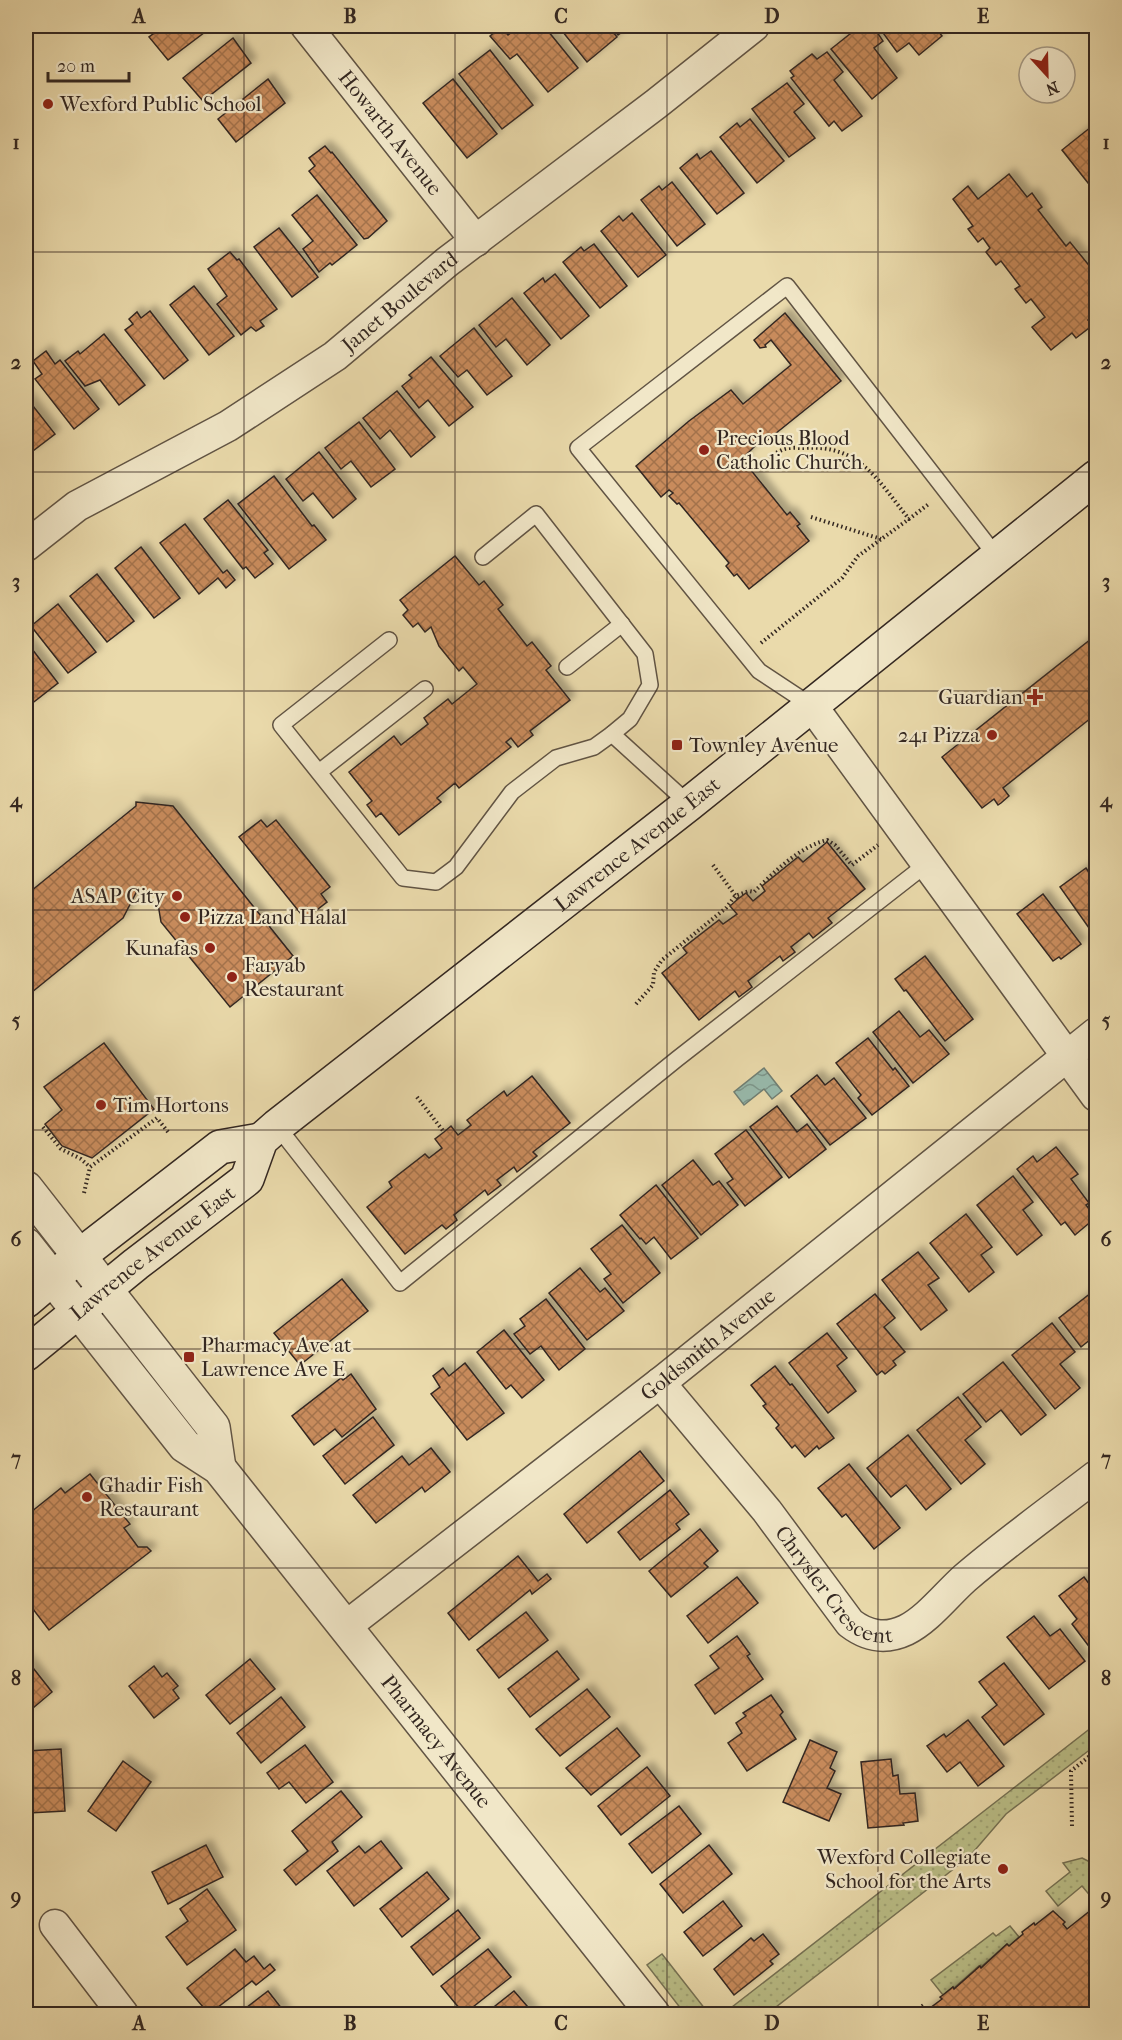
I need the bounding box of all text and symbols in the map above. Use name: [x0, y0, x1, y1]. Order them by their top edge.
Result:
text: A: [131, 5, 147, 28]
text: B: [343, 5, 357, 28]
text: C: [554, 5, 568, 28]
text: D: [764, 5, 780, 28]
text: E: [977, 5, 989, 28]
scale bar: [48, 45, 129, 83]
north arrow: [1017, 45, 1077, 105]
text: 20 m: [57, 56, 95, 77]
street label: Howarth Avenue: [334, 65, 447, 200]
text: N: [1042, 77, 1062, 100]
place label: Wexford Public School: [59, 92, 262, 116]
marker: Wexford Public School: [41, 97, 55, 111]
text: 1: [12, 131, 20, 154]
text: 1: [1102, 131, 1110, 154]
street label: Janet Boulevard: [335, 246, 463, 358]
text: 2: [11, 351, 21, 374]
text: 2: [1101, 351, 1111, 374]
place label: Precious Blood Catholic Church: [716, 426, 863, 474]
marker: Precious Blood Catholic Church: [697, 443, 711, 457]
text: 3: [12, 570, 20, 593]
text: 3: [1102, 570, 1110, 593]
place label: Guardian: [938, 685, 1023, 709]
marker: Guardian: [1028, 690, 1042, 704]
place label: 241 Pizza: [898, 723, 980, 747]
marker: 241 Pizza: [985, 728, 999, 742]
place label: Townley Avenue: [689, 733, 838, 757]
marker: Townley Avenue: [670, 738, 684, 752]
street label: Lawrence Avenue East: [550, 772, 725, 916]
text: 4: [9, 789, 23, 813]
text: 4: [1099, 789, 1113, 813]
place label: ASAP City: [70, 884, 166, 908]
marker: ASAP City: [170, 889, 184, 903]
place label: Pizza Land Halal: [197, 905, 347, 929]
marker: Pizza Land Halal: [178, 910, 192, 924]
place label: Kunafas: [125, 936, 198, 960]
marker: Kunafas: [203, 941, 217, 955]
place label: Faryab Restaurant: [244, 953, 345, 1001]
marker: Faryab Restaurant: [225, 970, 239, 984]
text: 5: [12, 1009, 21, 1032]
text: 5: [1102, 1009, 1111, 1032]
place label: Tim Hortons: [113, 1093, 229, 1117]
marker: Tim Hortons: [94, 1098, 108, 1112]
street label: Lawrence Avenue East: [65, 1180, 240, 1325]
text: 6: [11, 1228, 23, 1251]
text: 6: [1101, 1228, 1113, 1251]
street label: Goldsmith Avenue: [636, 1283, 780, 1405]
place label: Pharmacy Ave at Lawrence Ave E: [201, 1333, 352, 1381]
marker: Pharmacy Ave at Lawrence Ave E: [182, 1350, 196, 1364]
text: 7: [10, 1447, 21, 1470]
text: 7: [1100, 1447, 1111, 1470]
place label: Ghadir Fish Restaurant: [99, 1473, 204, 1521]
marker: Ghadir Fish Restaurant: [80, 1490, 94, 1504]
street label: Chrysler Crescent: [770, 1521, 894, 1648]
text: 8: [11, 1667, 21, 1690]
text: 8: [1101, 1667, 1111, 1690]
street label: Pharmacy Avenue: [376, 1670, 496, 1813]
place label: Wexford Collegiate School for the Arts: [816, 1845, 991, 1893]
marker: Wexford Collegiate School for the Arts: [996, 1862, 1010, 1876]
text: 9: [10, 1886, 21, 1909]
text: 9: [1100, 1886, 1111, 1909]
text: A: [131, 2012, 147, 2035]
text: B: [343, 2012, 357, 2035]
text: C: [554, 2012, 568, 2035]
text: D: [764, 2012, 780, 2035]
text: E: [977, 2012, 989, 2035]

